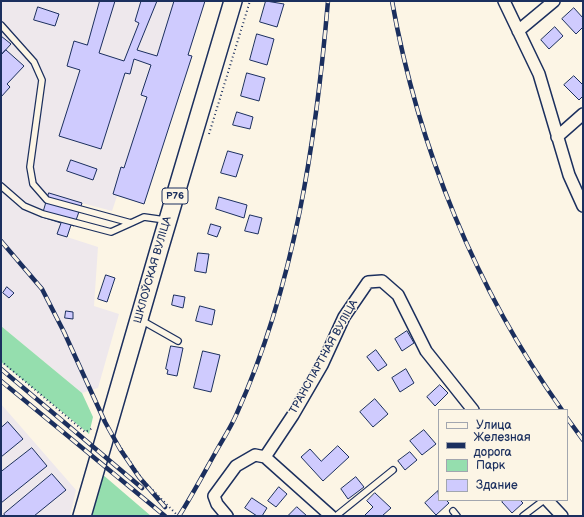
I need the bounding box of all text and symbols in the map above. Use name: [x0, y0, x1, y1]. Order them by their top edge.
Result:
road number: Р76: [162, 188, 188, 204]
street label: ШКЛОЎСКАЯ ВУЛІЦА: [131, 215, 175, 325]
street label: ТРАНСПАРТНАЯ ВУЛІЦА: [287, 298, 361, 416]
legend: [438, 409, 568, 501]
text: Улица: [476, 418, 512, 433]
text: Железная дорога: [474, 430, 531, 460]
text: Парк: [476, 458, 505, 473]
text: Здание: [476, 478, 518, 493]

